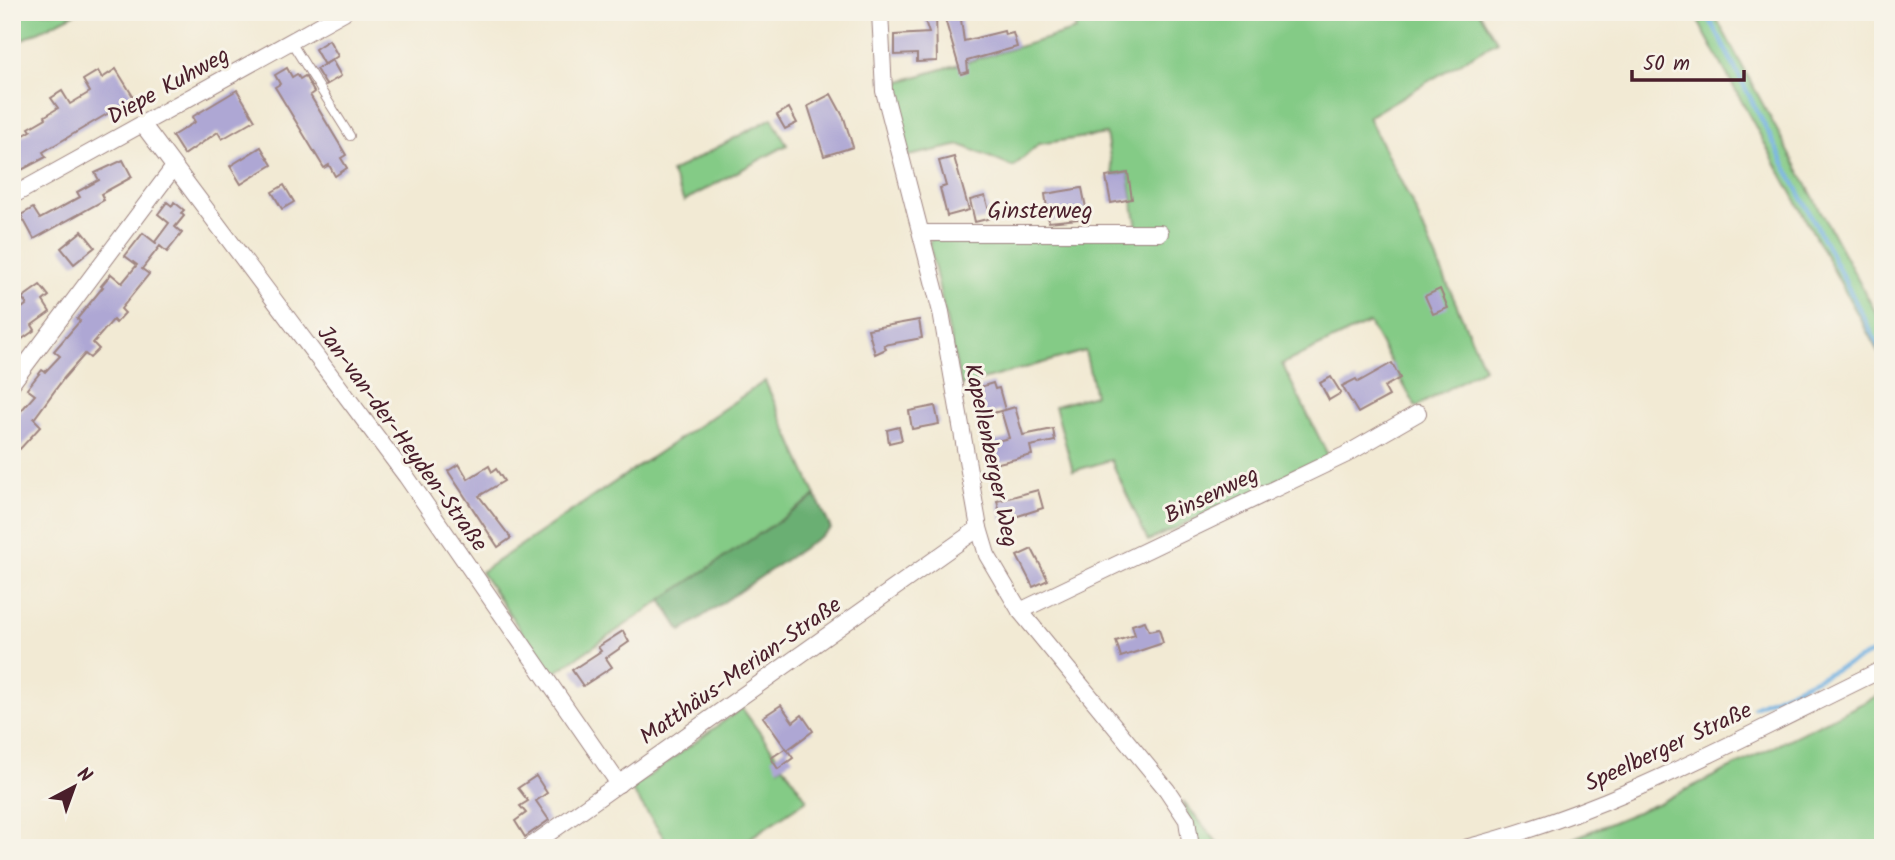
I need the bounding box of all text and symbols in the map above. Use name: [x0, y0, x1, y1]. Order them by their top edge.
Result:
street label: Diepe Kuhweg: [101, 38, 237, 135]
scale bar: [1632, 38, 1744, 82]
text: 50 m: [1643, 48, 1690, 81]
street label: Ginsterweg: [987, 194, 1093, 230]
street label: Jan-van-der-Heyden-Straße: [307, 318, 496, 560]
street label: Kapellenberger Weg: [953, 360, 1027, 551]
street label: Binsenweg: [1158, 457, 1265, 534]
street label: Matthäus-Merian-Straße: [633, 588, 850, 755]
street label: Speelberger Straße: [1579, 693, 1758, 802]
north arrow: [38, 752, 108, 822]
text: N: [69, 760, 98, 791]

